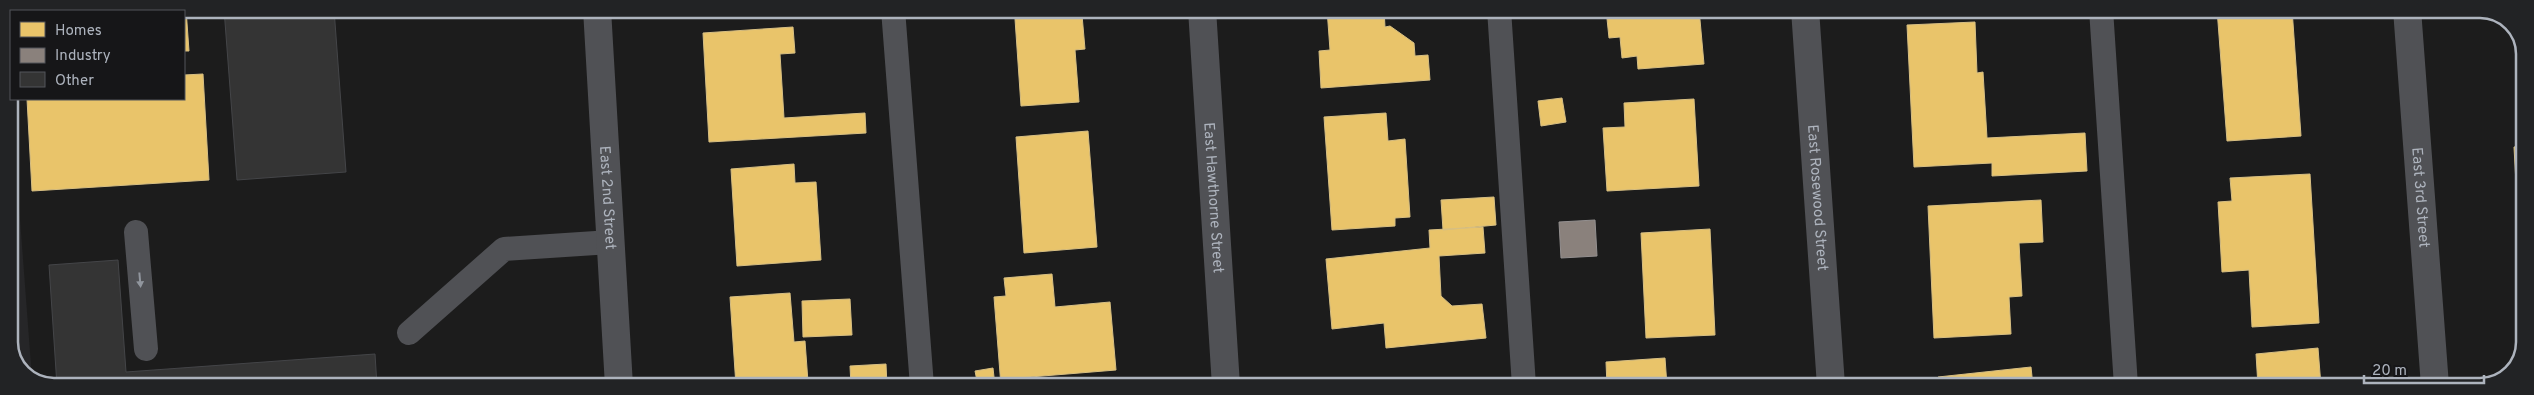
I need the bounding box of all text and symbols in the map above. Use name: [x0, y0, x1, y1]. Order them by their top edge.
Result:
legend: [10, 10, 185, 100]
text: Homes: [55, 22, 102, 41]
text: Industry: [55, 47, 111, 66]
text: Other: [55, 72, 94, 91]
street label: East Hawthorne Street: [1198, 122, 1227, 274]
street label: East Rosewood Street: [1802, 124, 1831, 271]
street label: East 2nd Street: [594, 145, 619, 250]
street label: East 3rd Street: [2406, 147, 2433, 249]
one-way arrow: [136, 272, 144, 288]
scale bar: [2364, 352, 2484, 384]
text: 20 m: [2372, 362, 2407, 381]

